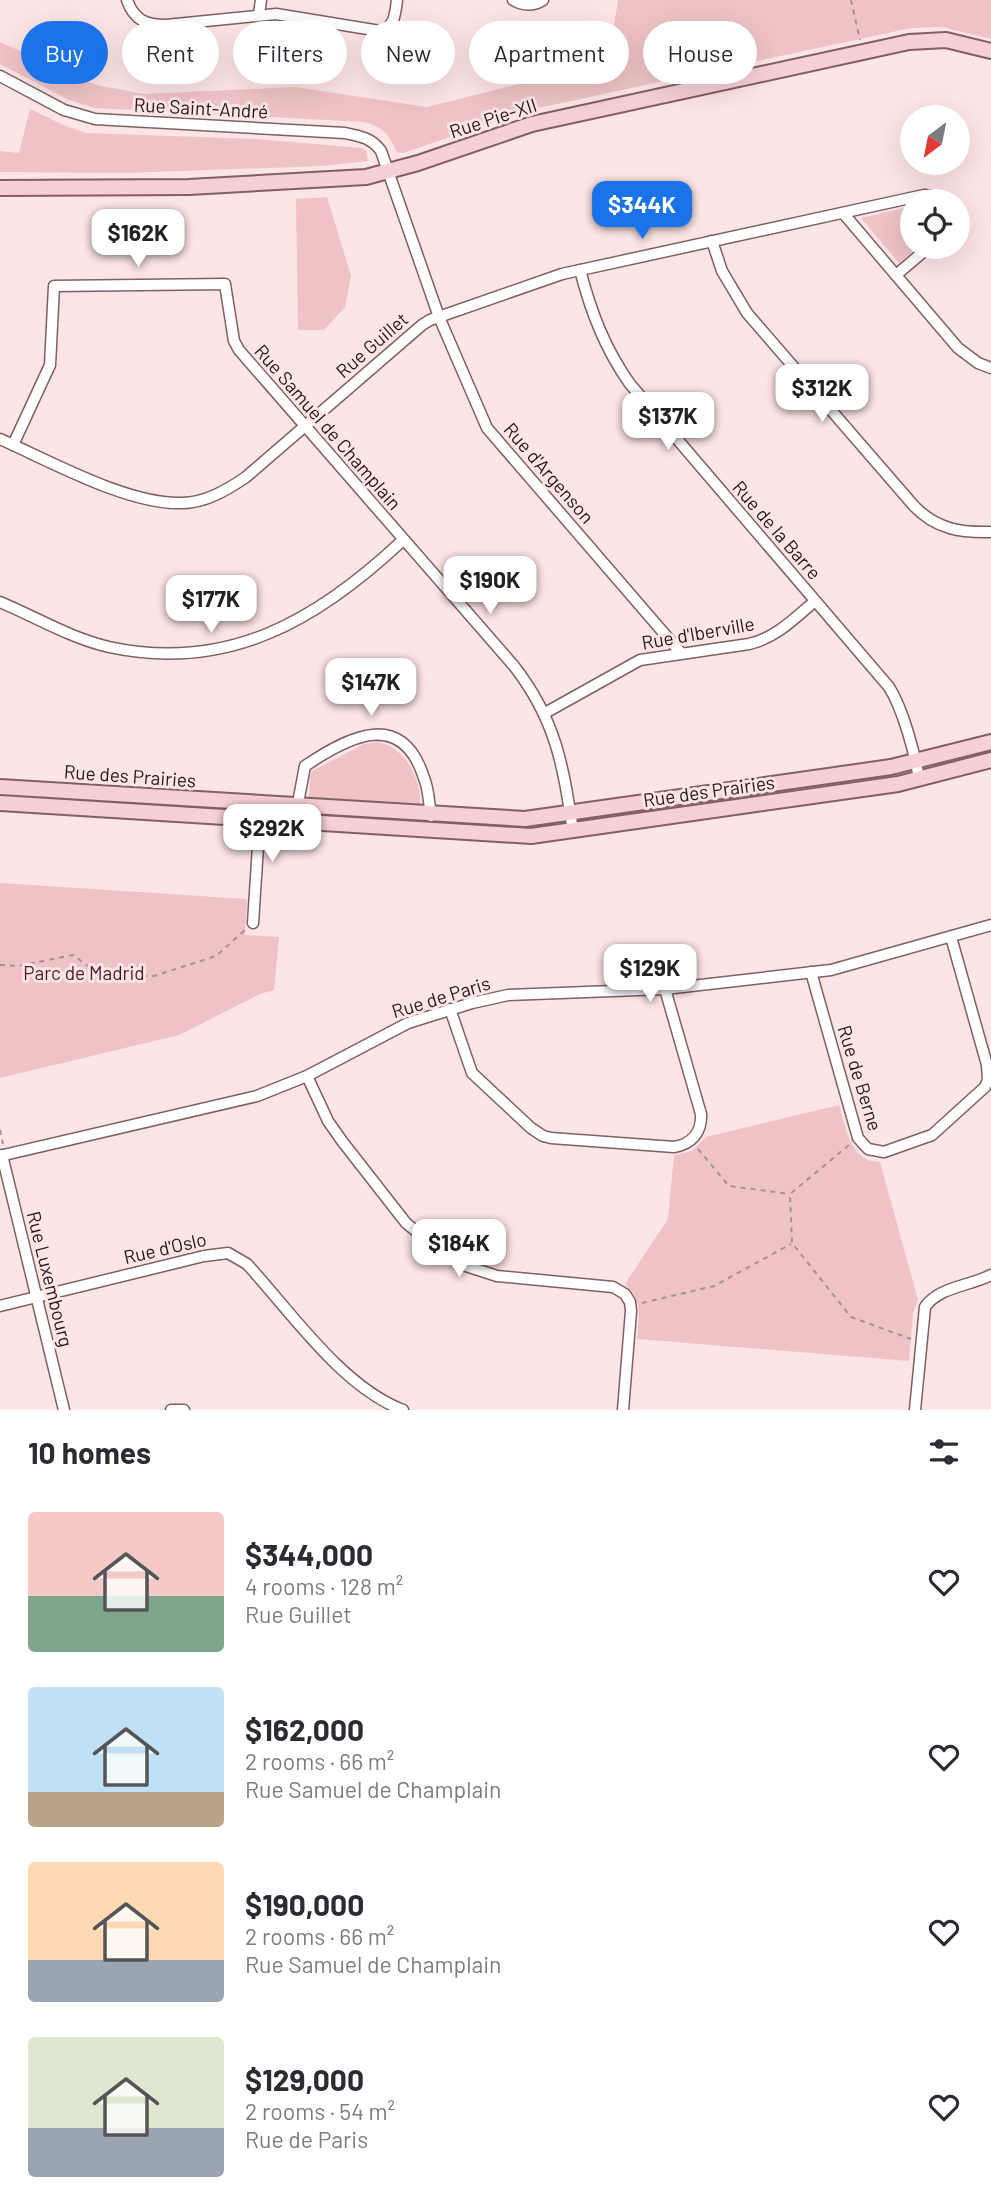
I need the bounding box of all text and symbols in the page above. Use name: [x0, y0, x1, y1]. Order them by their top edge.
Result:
chip: Buy: [21, 21, 108, 84]
chip: Rent: [122, 21, 219, 84]
chip: Filters: [233, 21, 347, 84]
chip: New: [361, 21, 455, 84]
chip: Apartment: [469, 21, 629, 84]
chip: House: [643, 21, 757, 84]
street label: Rue Saint-André: [133, 92, 269, 123]
street label: Rue Pie-XII: [446, 93, 539, 142]
north arrow: [900, 105, 970, 175]
map controls: [900, 105, 970, 259]
pin: $344K: [593, 182, 691, 241]
button: locate: [900, 189, 970, 259]
text: $344K: [608, 190, 676, 218]
pin: $162K: [89, 210, 187, 269]
text: $162K: [108, 218, 168, 246]
street label: Rue Guillet: [331, 307, 412, 382]
street label: Rue Samuel de Champlain: [250, 339, 407, 514]
pin: $312K: [773, 364, 871, 424]
text: $312K: [792, 373, 852, 401]
pin: $137K: [619, 392, 717, 452]
text: $137K: [638, 401, 698, 429]
street label: Rue d'Argenson: [499, 418, 599, 528]
street label: Rue de la Barre: [728, 476, 827, 584]
pin: $190K: [441, 556, 539, 616]
text: $190K: [459, 565, 521, 593]
pin: $177K: [162, 576, 260, 635]
text: $177K: [182, 584, 240, 612]
street label: Rue d'Iberville: [640, 611, 756, 654]
pin: $147K: [322, 658, 420, 718]
text: $147K: [341, 667, 401, 695]
street label: Rue des Prairies: [63, 759, 197, 792]
street label: Rue des Prairies: [642, 770, 776, 811]
pin: $292K: [223, 804, 321, 864]
text: $292K: [239, 813, 305, 841]
pin: $129K: [601, 944, 699, 1004]
text: $129K: [620, 953, 680, 981]
park label: Parc de Madrid: [23, 961, 145, 984]
street label: Rue de Paris: [389, 971, 493, 1022]
street label: Rue de Berne: [834, 1022, 887, 1133]
street label: Rue Luxembourg: [23, 1209, 78, 1349]
pin: $184K: [410, 1220, 508, 1279]
street label: Rue d'Oslo: [121, 1227, 209, 1268]
text: $184K: [428, 1228, 490, 1256]
icon: filters: [925, 1433, 963, 1471]
text: 10 homes: [28, 1434, 151, 1470]
text: $344,000: [245, 1536, 373, 1572]
icon: home: [84, 1540, 168, 1624]
icon: heart: [925, 1563, 963, 1601]
text: 4 rooms · 128 m²: [245, 1572, 403, 1600]
text: Rue Guillet: [245, 1600, 352, 1628]
text: $162,000: [245, 1711, 364, 1747]
icon: home: [84, 1715, 168, 1799]
icon: heart: [925, 1738, 963, 1776]
text: 2 rooms · 66 m²: [245, 1747, 394, 1775]
text: Rue Samuel de Champlain: [245, 1775, 501, 1803]
text: $190,000: [245, 1886, 364, 1922]
icon: home: [84, 1890, 168, 1974]
icon: heart: [925, 1913, 963, 1951]
text: 2 rooms · 66 m²: [245, 1922, 394, 1950]
text: Rue Samuel de Champlain: [245, 1950, 501, 1978]
text: $129,000: [245, 2061, 364, 2097]
icon: home: [84, 2065, 168, 2149]
icon: heart: [925, 2088, 963, 2126]
text: 2 rooms · 54 m²: [245, 2097, 395, 2125]
text: Rue de Paris: [245, 2125, 368, 2153]

